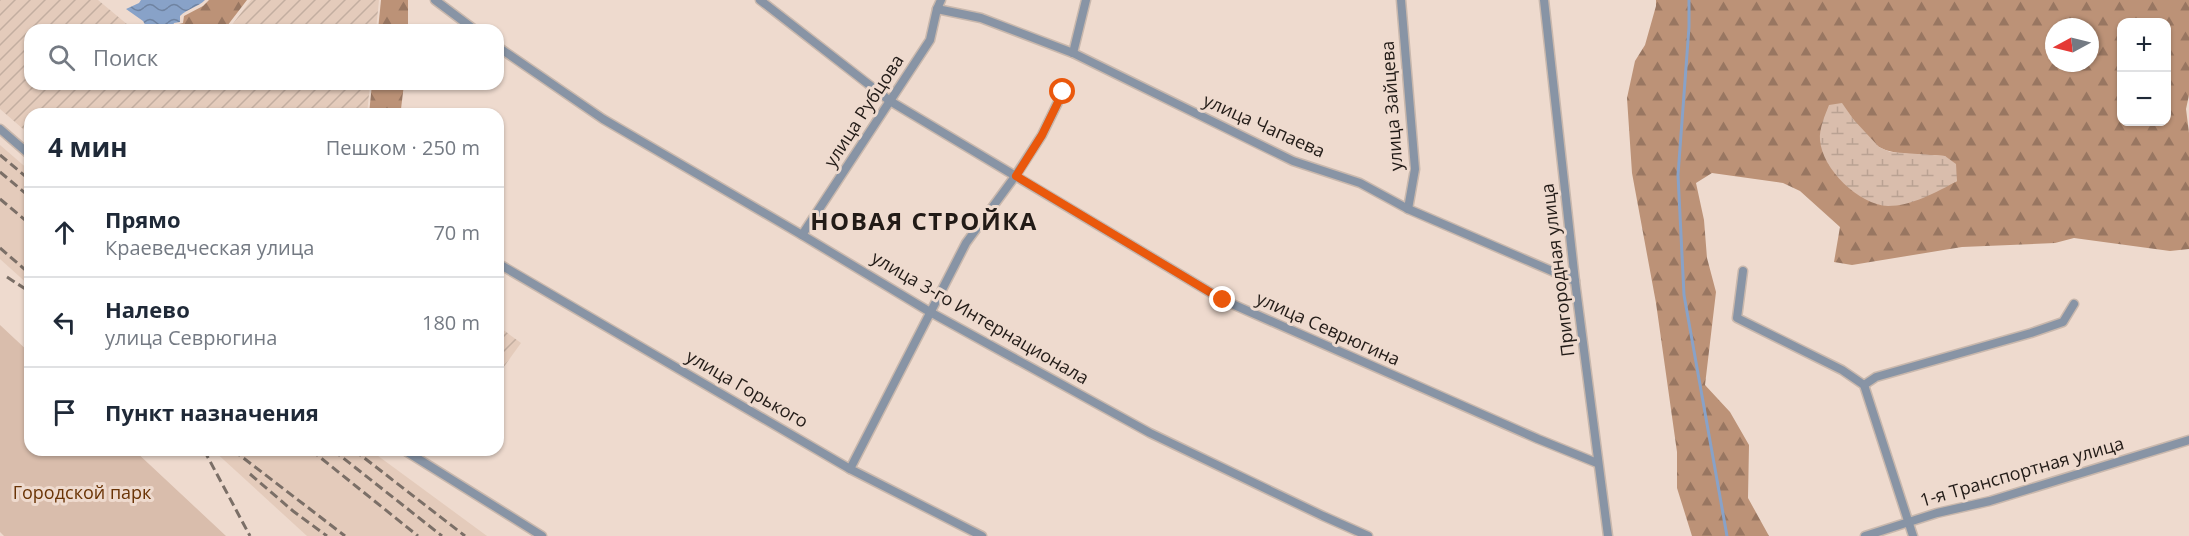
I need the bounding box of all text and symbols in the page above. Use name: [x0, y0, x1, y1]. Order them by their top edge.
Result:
north arrow: [2045, 18, 2099, 72]
map controls: [2117, 18, 2171, 126]
button: +: [2117, 18, 2171, 72]
search box: [24, 24, 504, 90]
street label: улица Зайцева: [1374, 40, 1408, 172]
icon: search: [45, 41, 78, 74]
text: Поиск: [93, 42, 158, 72]
street label: улица Рубцова: [818, 50, 909, 171]
button: −: [2117, 72, 2171, 126]
route start: [1049, 78, 1075, 104]
street label: улица Чапаева: [1200, 88, 1329, 163]
text: 4 мин: [48, 129, 128, 165]
text: Пешком · 250 m: [326, 134, 480, 161]
street label: Пригородная улица: [1534, 182, 1580, 358]
text: Прямо: [105, 204, 181, 234]
district label: НОВАЯ СТРОЙКА: [810, 204, 1038, 237]
icon: ahead: [48, 216, 81, 249]
text: 70 m: [433, 219, 480, 246]
text: Краеведческая улица: [105, 234, 314, 261]
street label: улица 3-го Интернационала: [867, 245, 1094, 389]
route end: [1209, 286, 1235, 312]
street label: улица Севрюгина: [1253, 286, 1404, 371]
text: Налево: [105, 294, 190, 324]
icon: left: [48, 306, 81, 339]
text: 180 m: [422, 309, 480, 336]
text: улица Севрюгина: [105, 324, 277, 351]
street label: улица Горького: [682, 343, 813, 433]
icon: arrive: [48, 396, 81, 429]
text: Пункт назначения: [105, 397, 319, 427]
street label: 1-я Транспортная улица: [1917, 430, 2127, 512]
park label: Городской парк: [13, 480, 152, 504]

